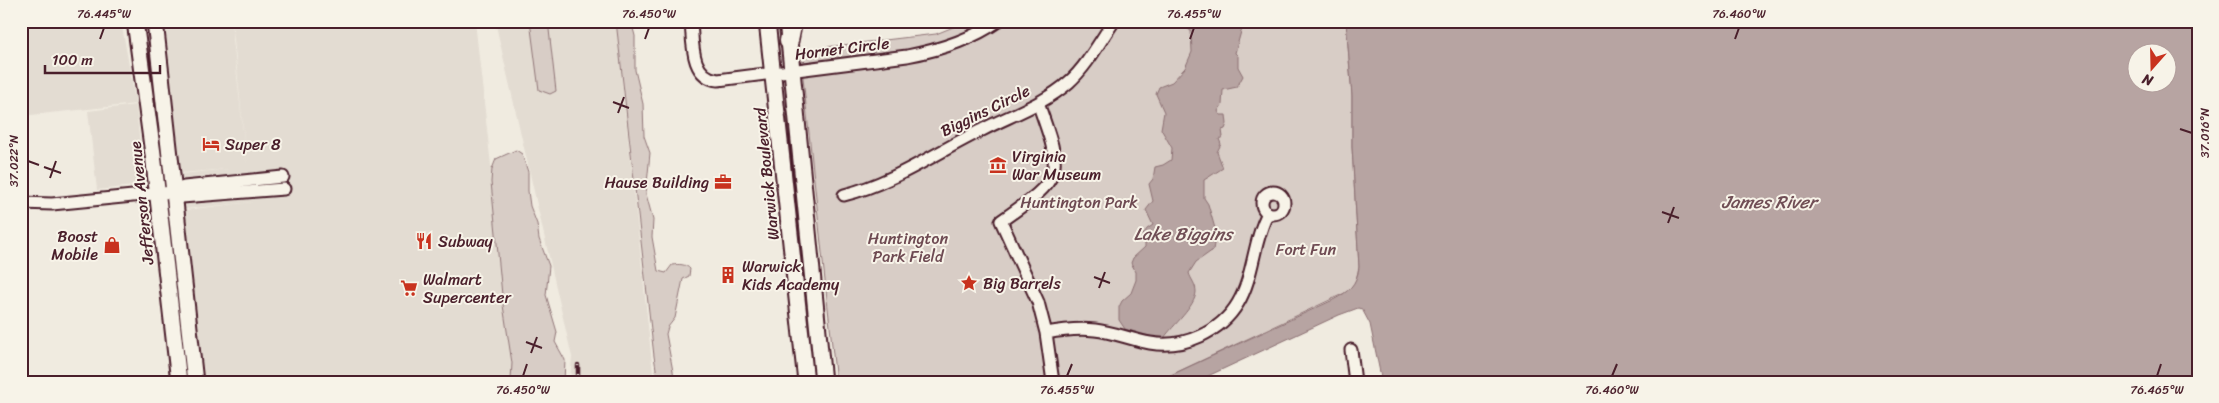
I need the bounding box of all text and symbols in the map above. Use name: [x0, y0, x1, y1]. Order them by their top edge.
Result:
text: 76.445°W: [77, 3, 132, 25]
text: 76.450°W: [622, 3, 677, 25]
text: 76.455°W: [1167, 3, 1222, 25]
text: 76.460°W: [1712, 3, 1767, 25]
street label: Hornet Circle: [793, 28, 891, 69]
scale bar: [45, 42, 160, 74]
north arrow: [2126, 42, 2176, 92]
text: 100 m: [52, 47, 93, 73]
text: N: [2139, 66, 2157, 93]
street label: Biggins Circle: [935, 76, 1035, 145]
street label: Warwick Boulevard: [745, 105, 788, 242]
text: 37.016°N: [2194, 107, 2216, 158]
place label: Super 8: [225, 130, 281, 159]
text: 37.022°N: [3, 134, 25, 187]
hotel icon: Super 8: [201, 134, 221, 154]
street label: Jefferson Avenue: [121, 140, 162, 267]
place label: Virginia War Museum: [1012, 142, 1101, 189]
museum icon: Virginia War Museum: [988, 155, 1008, 175]
place label: Hause Building: [604, 168, 709, 197]
office icon: Hause Building: [713, 172, 733, 192]
water label: James River: [1722, 186, 1820, 218]
park label: Huntington Park: [1020, 188, 1138, 217]
water label: Lake Biggins: [1134, 218, 1234, 250]
place label: Boost Mobile: [51, 222, 98, 269]
park label: Huntington Park Field: [868, 224, 948, 271]
place label: Subway: [438, 227, 493, 256]
restaurant icon: Subway: [414, 231, 434, 251]
shop icon: Boost Mobile: [102, 235, 122, 255]
park label: Fort Fun: [1276, 235, 1337, 264]
place label: Warwick Kids Academy: [742, 252, 840, 299]
place label: Walmart Supercenter: [423, 265, 512, 312]
building icon: Warwick Kids Academy: [718, 265, 738, 285]
place label: Big Barrels: [983, 269, 1061, 298]
place icon: Big Barrels: [959, 273, 979, 293]
supermarket icon: Walmart Supercenter: [399, 278, 419, 298]
text: 76.450°W: [496, 379, 551, 401]
text: 76.455°W: [1040, 379, 1095, 401]
text: 76.460°W: [1585, 379, 1640, 401]
text: 76.465°W: [2130, 379, 2184, 401]

